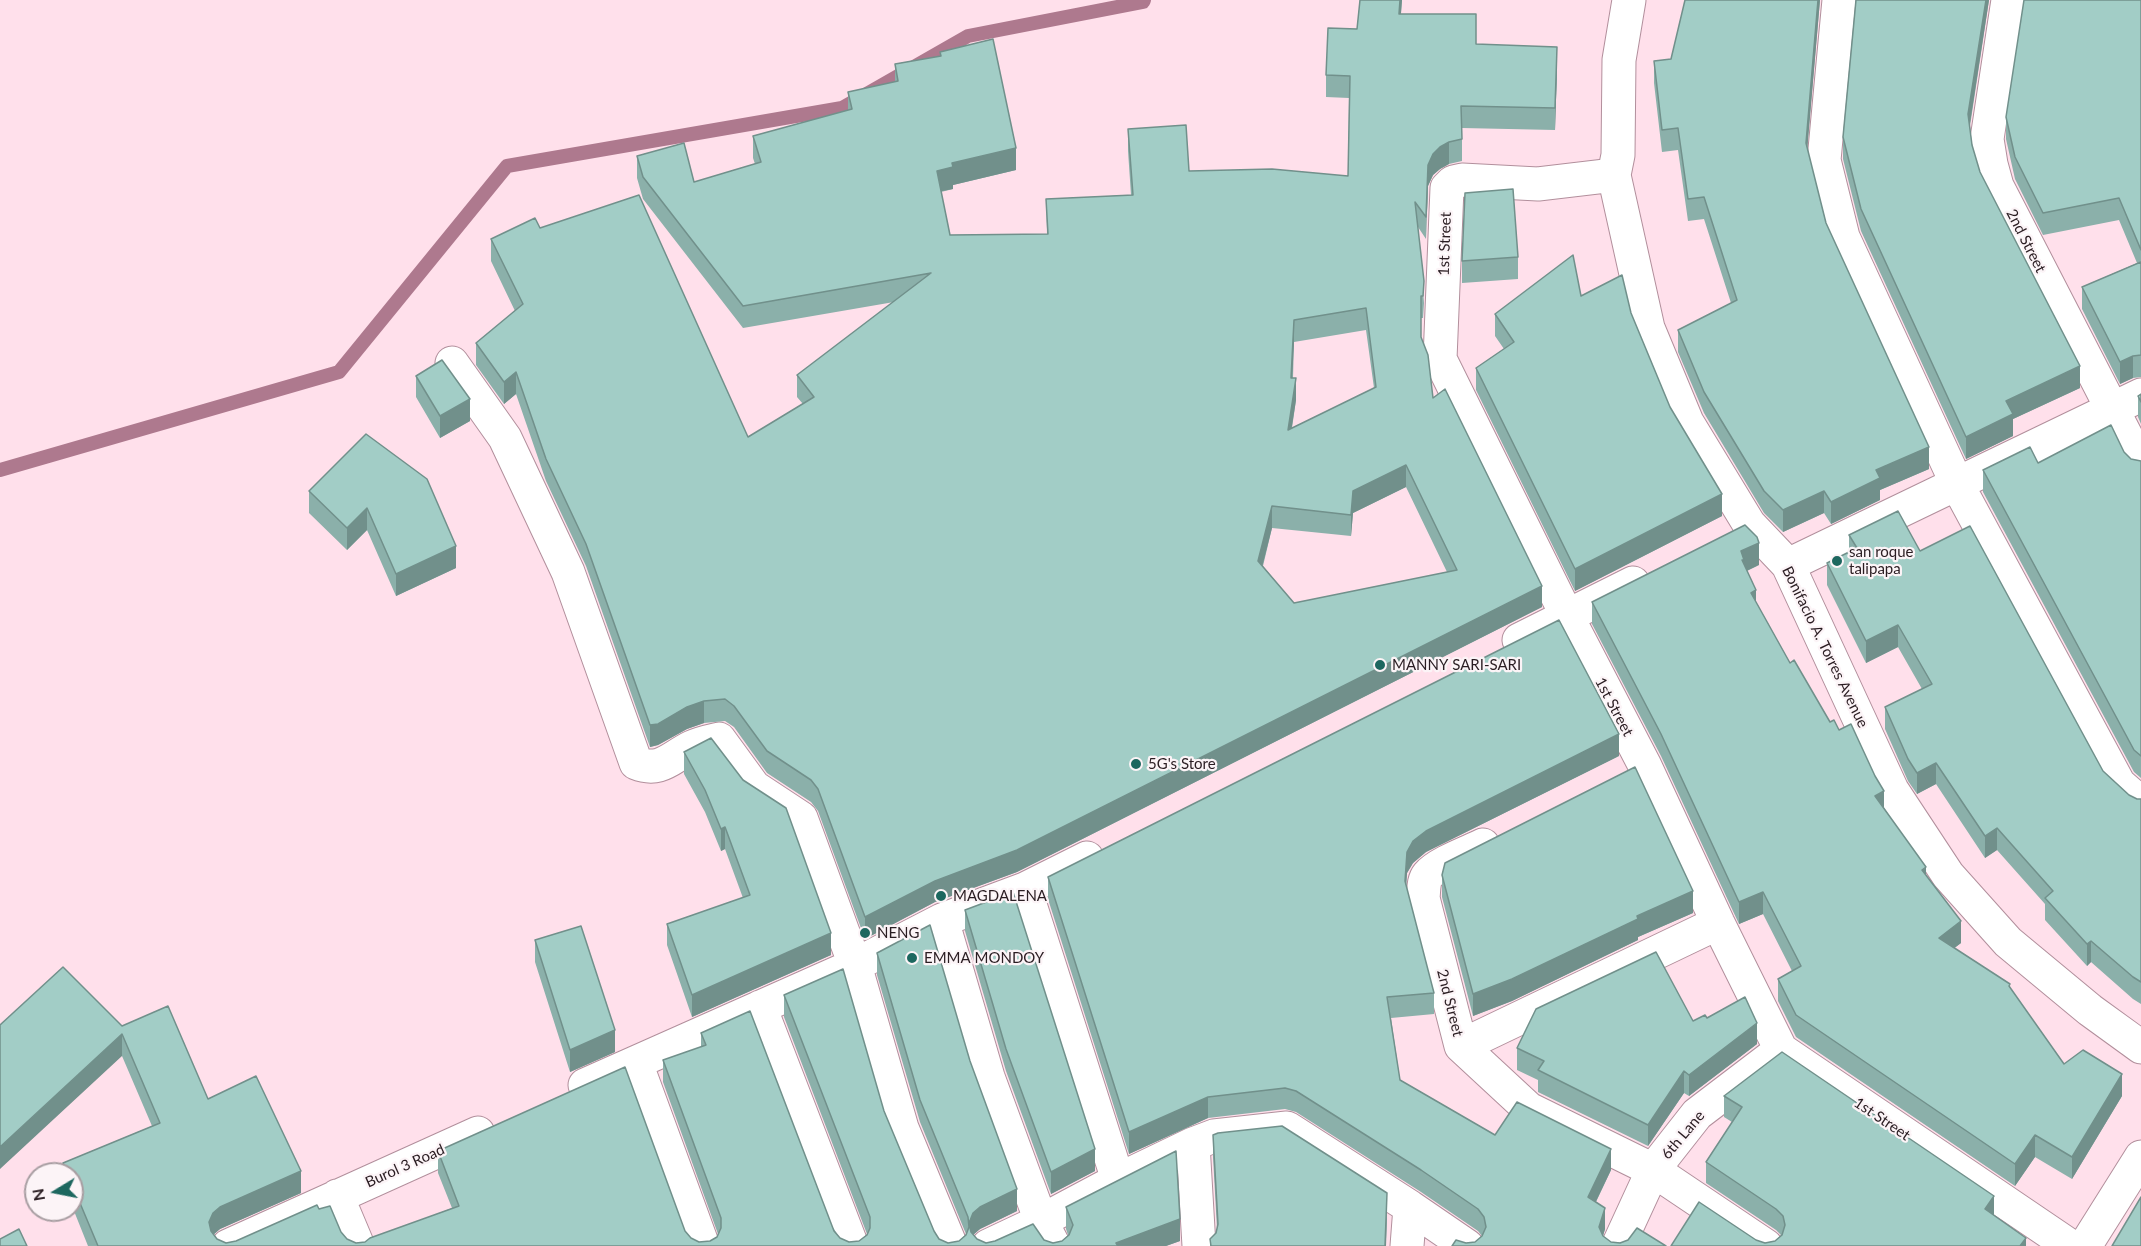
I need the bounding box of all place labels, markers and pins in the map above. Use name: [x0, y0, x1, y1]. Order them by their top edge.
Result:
place label: san roque talipapa: [1849, 543, 1913, 578]
marker: san roque talipapa: [1830, 554, 1844, 568]
place label: MANNY SARI-SARI: [1392, 656, 1521, 674]
marker: MANNY SARI-SARI: [1373, 658, 1387, 672]
place label: 5G's Store: [1148, 755, 1216, 773]
marker: 5G's Store: [1129, 757, 1143, 771]
place label: MAGDALENA: [953, 887, 1047, 905]
marker: MAGDALENA: [934, 889, 948, 903]
place label: NENG: [877, 924, 920, 942]
marker: NENG: [858, 926, 872, 940]
place label: EMMA MONDOY: [924, 949, 1044, 967]
marker: EMMA MONDOY: [905, 951, 919, 965]

